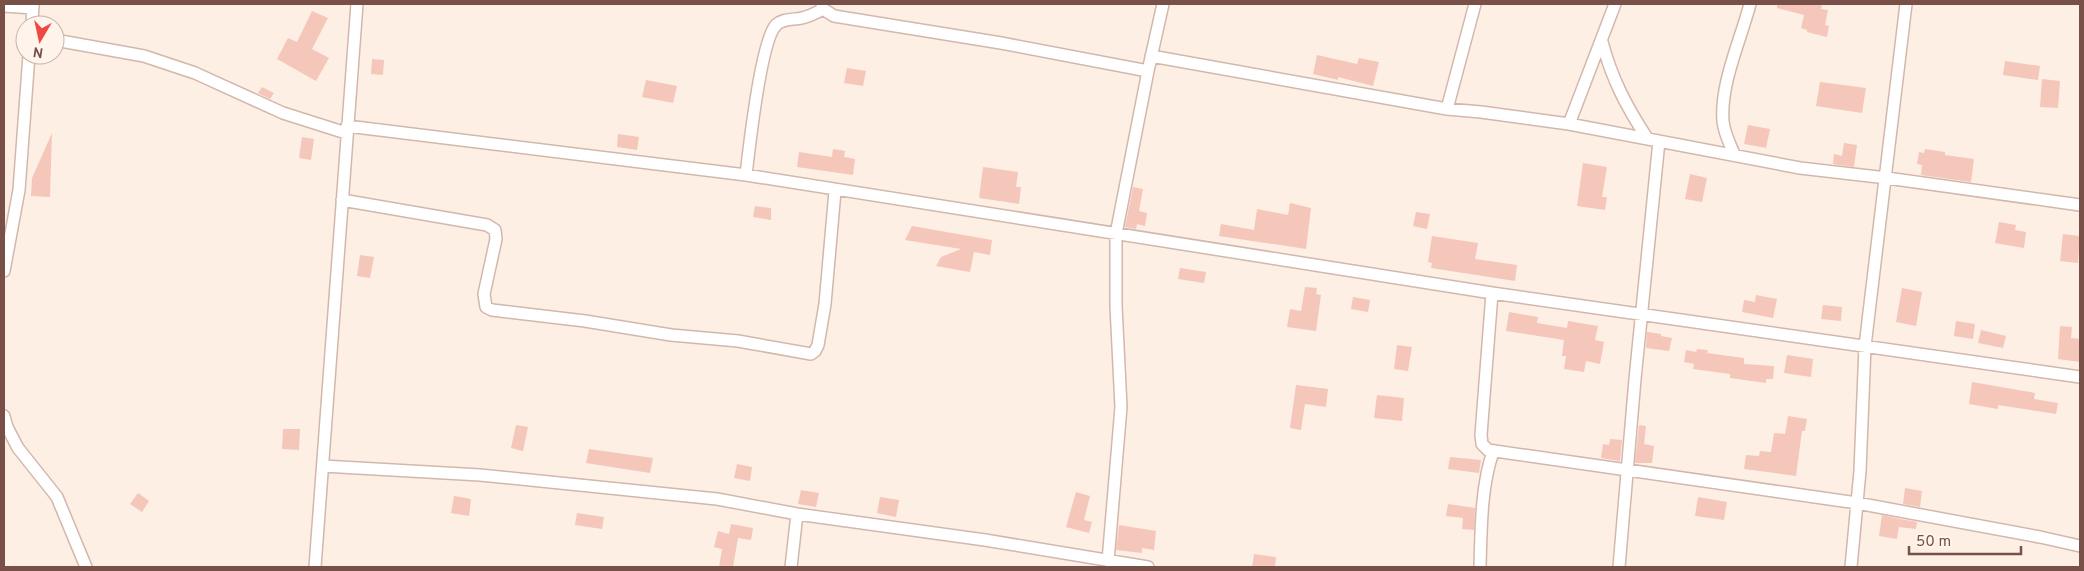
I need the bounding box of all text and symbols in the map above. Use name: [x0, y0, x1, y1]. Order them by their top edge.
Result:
north arrow: [15, 15, 65, 65]
text: N: [32, 42, 45, 61]
scale bar: [1909, 524, 2022, 556]
text: 50 m: [1916, 533, 1951, 552]

